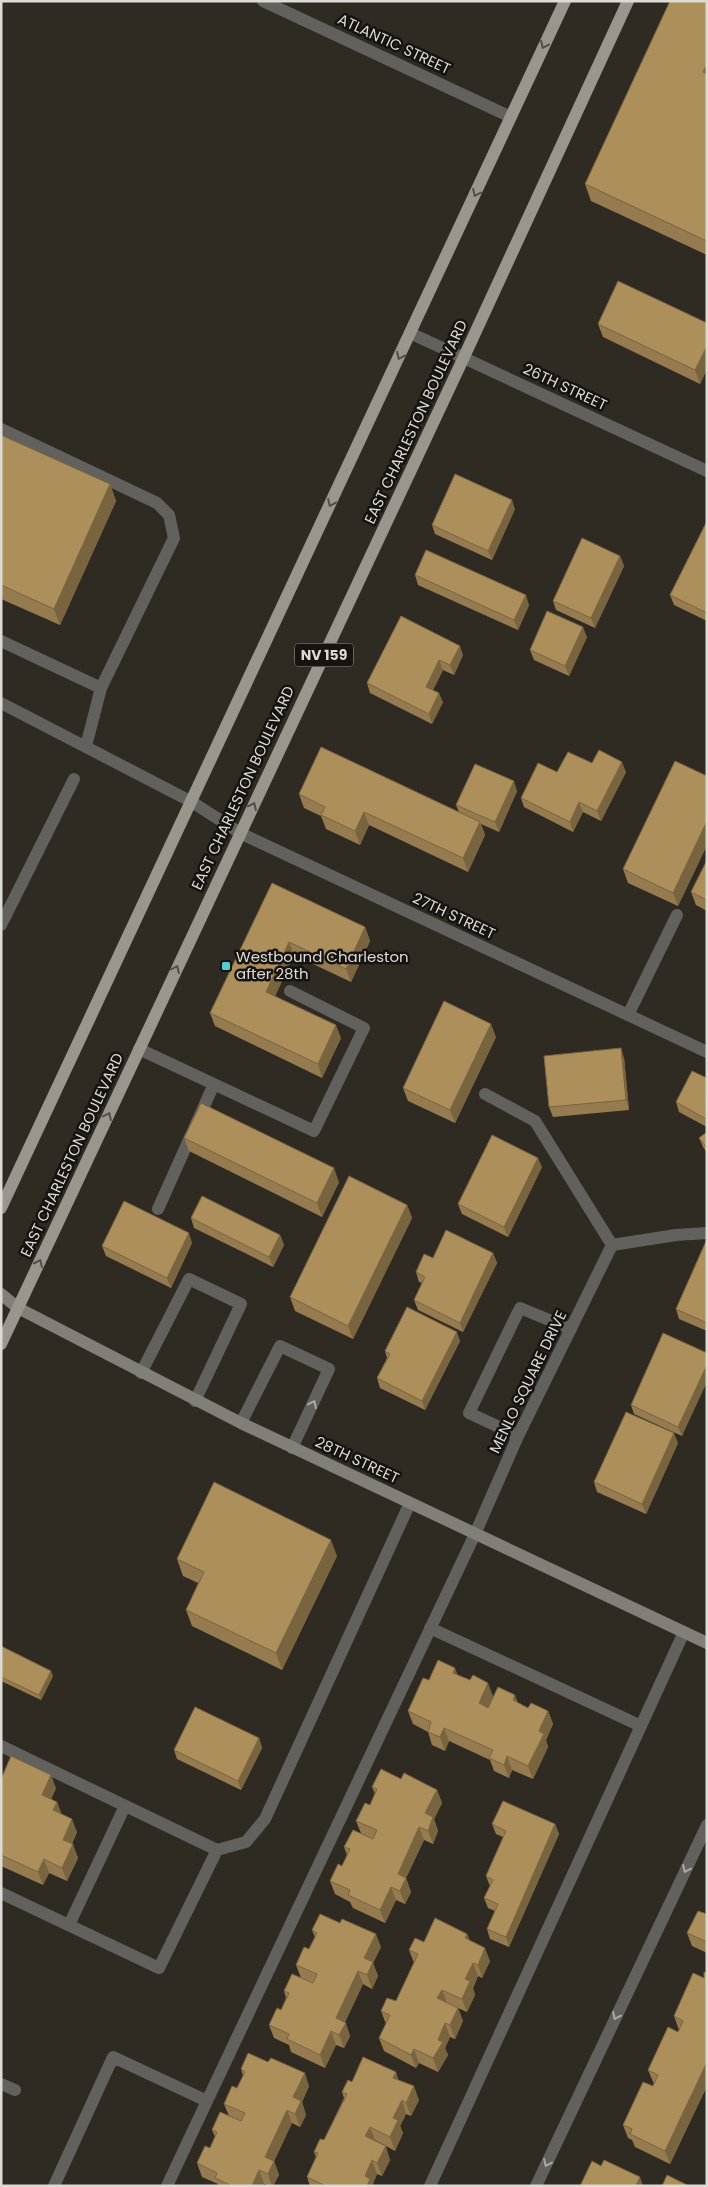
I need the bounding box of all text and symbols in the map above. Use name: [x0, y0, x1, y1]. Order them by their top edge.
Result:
street label: ATLANTIC STREET: [334, 8, 454, 79]
one-way arrow: [541, 40, 551, 49]
one-way arrow: [471, 188, 482, 197]
street label: EAST CHARLESTON BOULEVARD: [359, 316, 472, 527]
one-way arrow: [395, 351, 406, 360]
street label: 26TH STREET: [520, 358, 611, 415]
one-way arrow: [327, 498, 337, 507]
road number: NV 159: [295, 644, 353, 666]
street label: EAST CHARLESTON BOULEVARD: [186, 682, 299, 893]
one-way arrow: [246, 802, 257, 811]
street label: 27TH STREET: [409, 887, 499, 944]
place label: Westbound Charleston after 28th: [236, 946, 409, 984]
marker: Westbound Charleston after 28th: [220, 960, 232, 972]
one-way arrow: [170, 965, 181, 974]
street label: EAST CHARLESTON BOULEVARD: [15, 1049, 128, 1260]
one-way arrow: [101, 1112, 112, 1121]
one-way arrow: [32, 1259, 43, 1268]
street label: MENLO SQUARE DRIVE: [484, 1307, 571, 1457]
one-way arrow: [306, 1400, 317, 1409]
street label: 28TH STREET: [312, 1431, 402, 1488]
one-way arrow: [682, 1864, 692, 1873]
one-way arrow: [612, 2011, 623, 2020]
one-way arrow: [543, 2158, 553, 2167]

